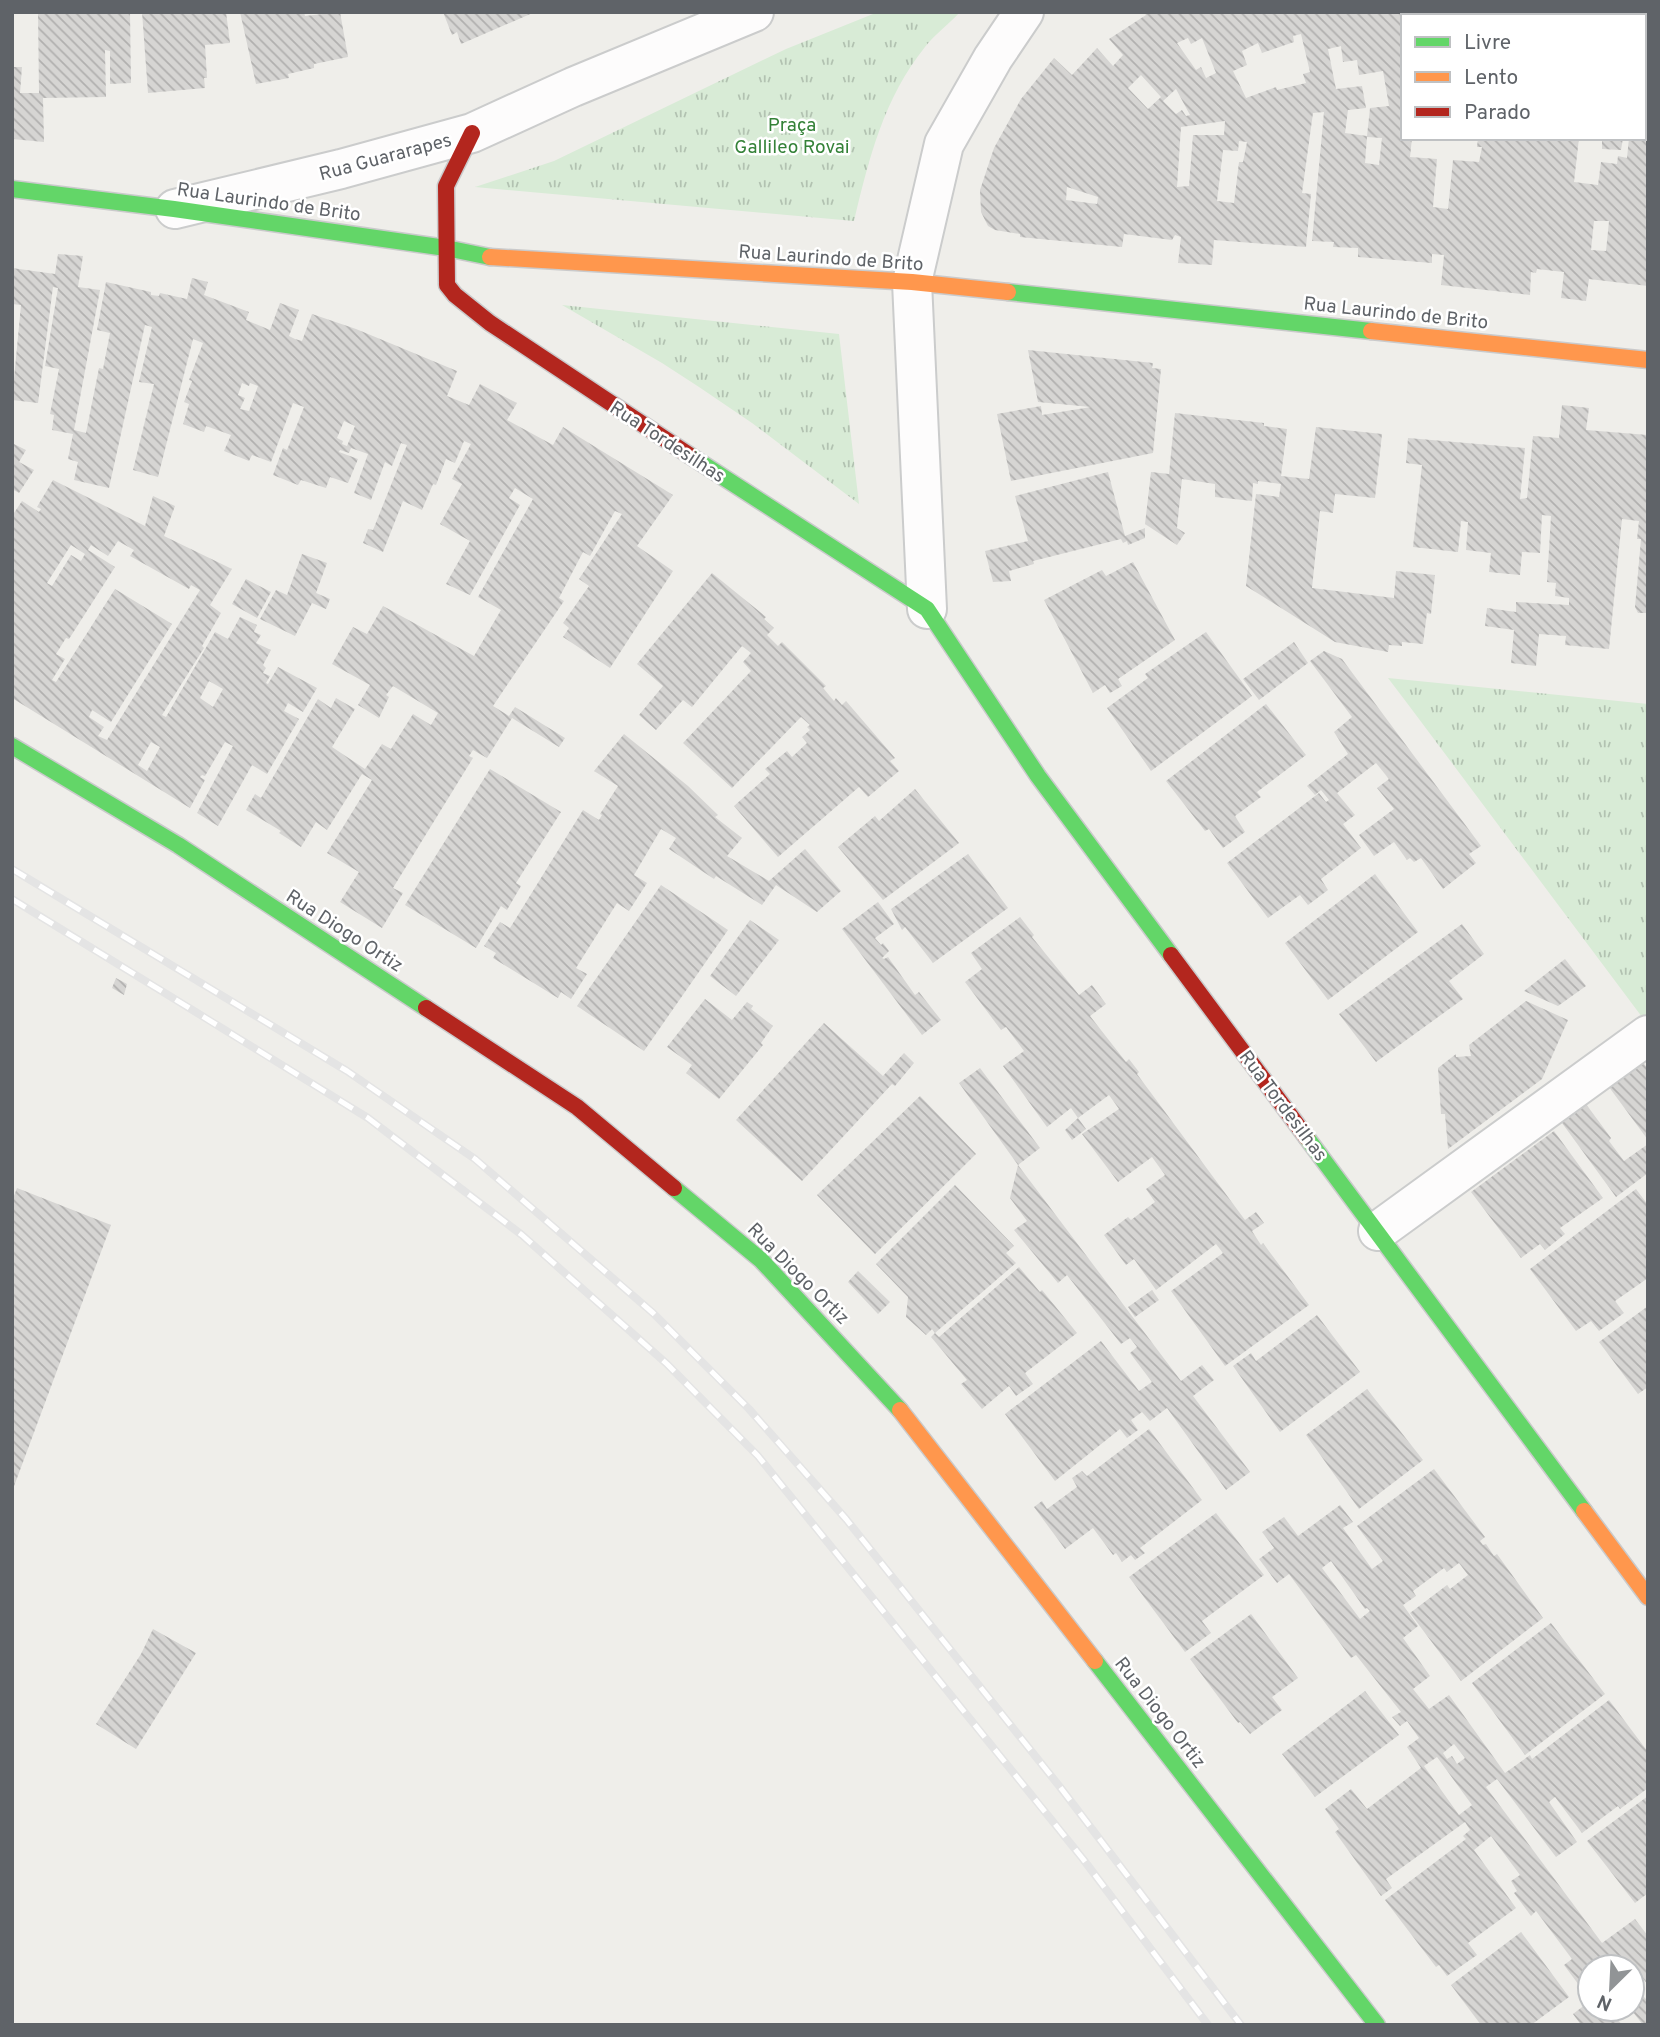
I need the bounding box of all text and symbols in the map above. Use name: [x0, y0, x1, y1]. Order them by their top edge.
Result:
legend: [1401, 14, 1646, 140]
text: Livre: [1464, 30, 1511, 57]
text: Lento: [1464, 65, 1518, 92]
text: Parado: [1464, 100, 1531, 127]
park label: Praça Gallileo Rovai: [734, 114, 850, 160]
street label: Rua Guararapes: [317, 129, 454, 187]
street label: Rua Laurindo de Brito: [175, 178, 362, 228]
street label: Rua Laurindo de Brito: [737, 241, 924, 277]
street label: Rua Laurindo de Brito: [1302, 292, 1489, 336]
street label: Rua Tordesilhas: [605, 396, 729, 489]
street label: Rua Diogo Ortiz: [281, 885, 407, 978]
street label: Rua Tordesilhas: [1233, 1046, 1332, 1166]
street label: Rua Diogo Ortiz: [741, 1218, 854, 1331]
street label: Rua Diogo Ortiz: [1108, 1653, 1210, 1774]
north arrow: [1576, 1953, 1646, 2023]
text: N: [1594, 1988, 1616, 2015]

